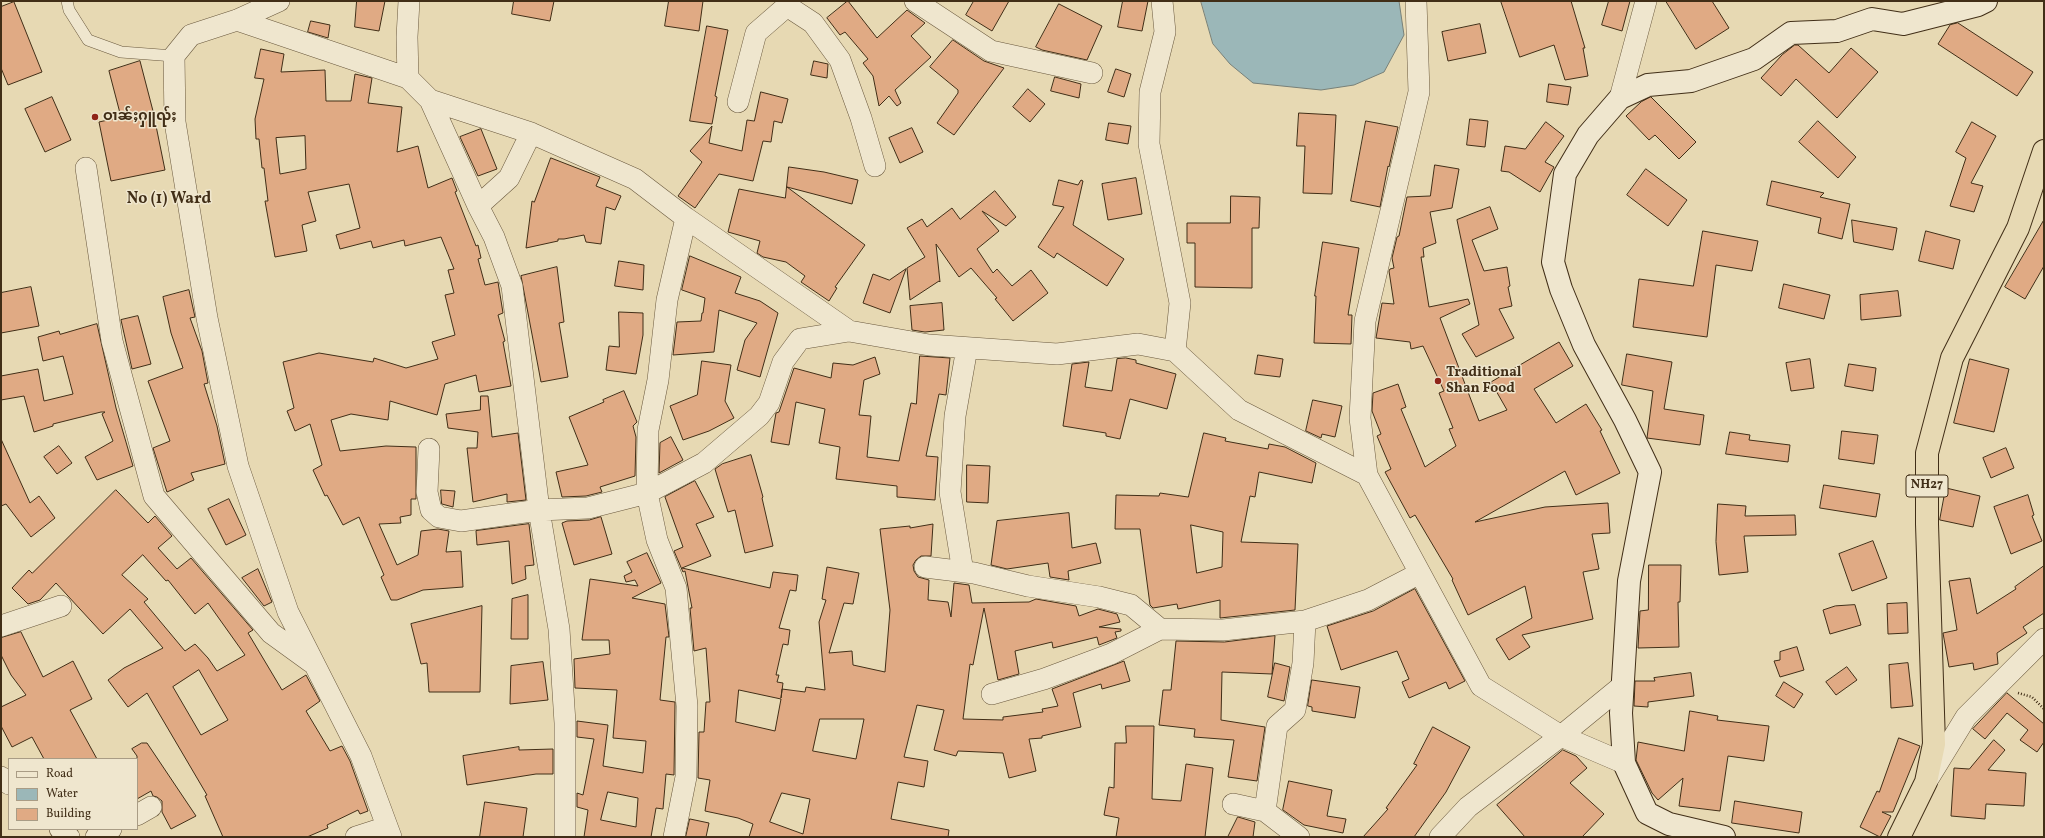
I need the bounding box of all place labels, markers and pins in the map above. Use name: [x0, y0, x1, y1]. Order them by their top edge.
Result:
place label: ဝၢၼ်ႈႁူၺ်ႈ: [103, 109, 177, 125]
marker: ဝၢၼ်ႈႁူၺ်ႈ: [90, 112, 100, 122]
place label: Traditional Shan Food: [1446, 365, 1522, 398]
marker: Traditional Shan Food: [1433, 376, 1443, 386]

